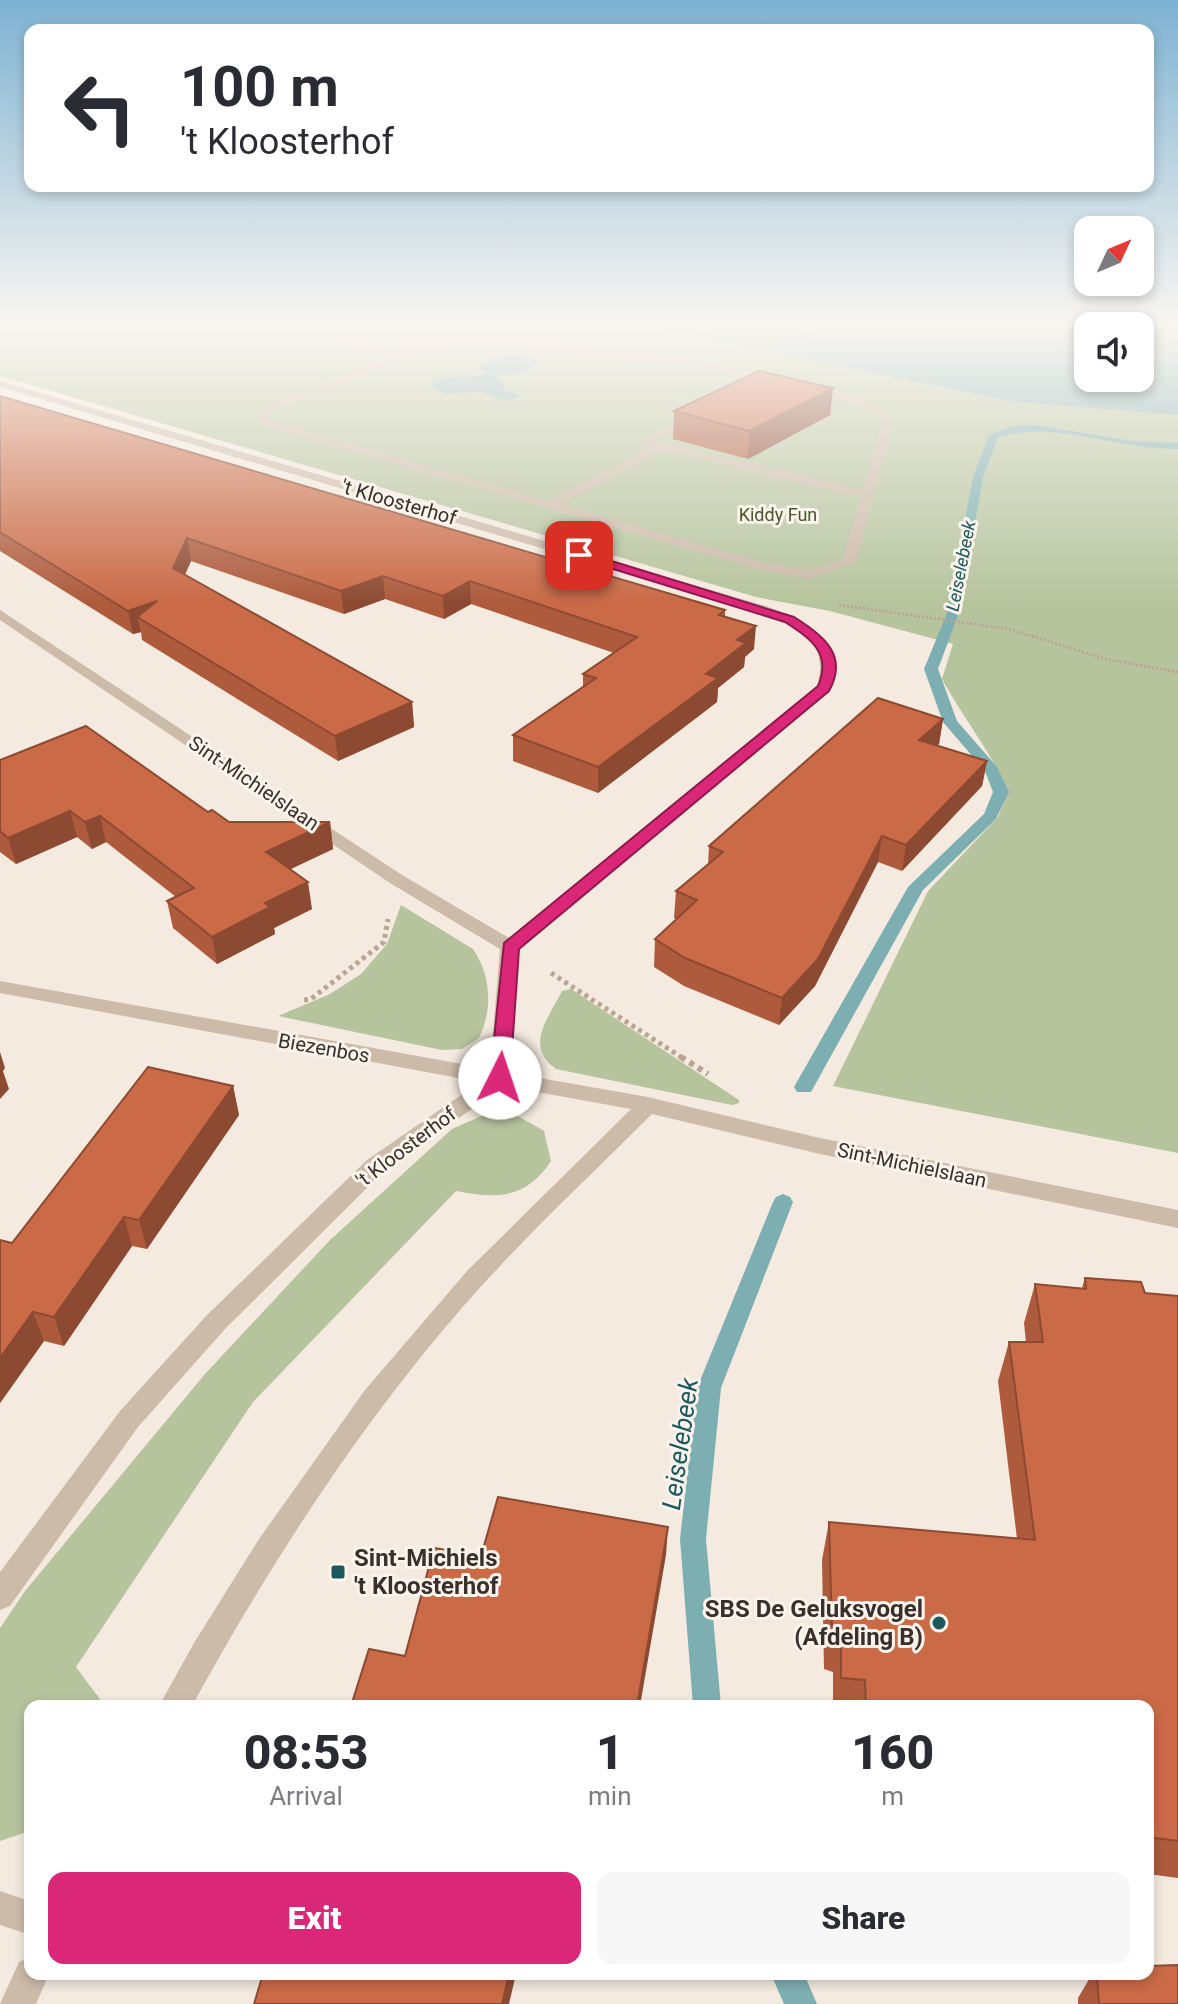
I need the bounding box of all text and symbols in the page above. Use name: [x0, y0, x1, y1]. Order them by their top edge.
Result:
text: 100 m: [180, 54, 339, 120]
icon: left: [48, 56, 152, 160]
text: 't Kloosterhof: [180, 121, 394, 163]
north arrow: [1074, 216, 1154, 296]
map controls: [1074, 216, 1154, 392]
button: sound: [1074, 312, 1154, 392]
street label: 't Kloosterhof: [339, 474, 459, 530]
park label: Kiddy Fun: [739, 504, 817, 525]
water label: Leiselebeek: [941, 518, 980, 613]
pin: [545, 521, 613, 589]
icon: arrive: [557, 533, 601, 577]
street label: Sint-Michielslaan: [184, 731, 324, 835]
street label: Biezenbos: [276, 1028, 372, 1068]
position arrow: [458, 1036, 542, 1120]
street label: 't Kloosterhof: [351, 1102, 461, 1192]
street label: Sint-Michielslaan: [835, 1137, 989, 1193]
water label: Leiselebeek: [656, 1375, 704, 1512]
place label: Sint-Michiels 't Kloosterhof: [354, 1544, 499, 1600]
marker: Sint-Michiels 't Kloosterhof: [329, 1563, 347, 1581]
place label: SBS De Geluksvogel (Afdeling B): [705, 1595, 923, 1651]
marker: SBS De Geluksvogel (Afdeling B): [930, 1614, 948, 1632]
text: 08:53: [244, 1724, 368, 1781]
text: 1: [596, 1724, 624, 1781]
text: 160: [851, 1724, 934, 1781]
text: Arrival: [269, 1781, 343, 1811]
text: min: [588, 1781, 632, 1811]
text: m: [881, 1781, 904, 1811]
button: Exit: [48, 1872, 581, 1964]
button: Share: [597, 1872, 1130, 1964]

